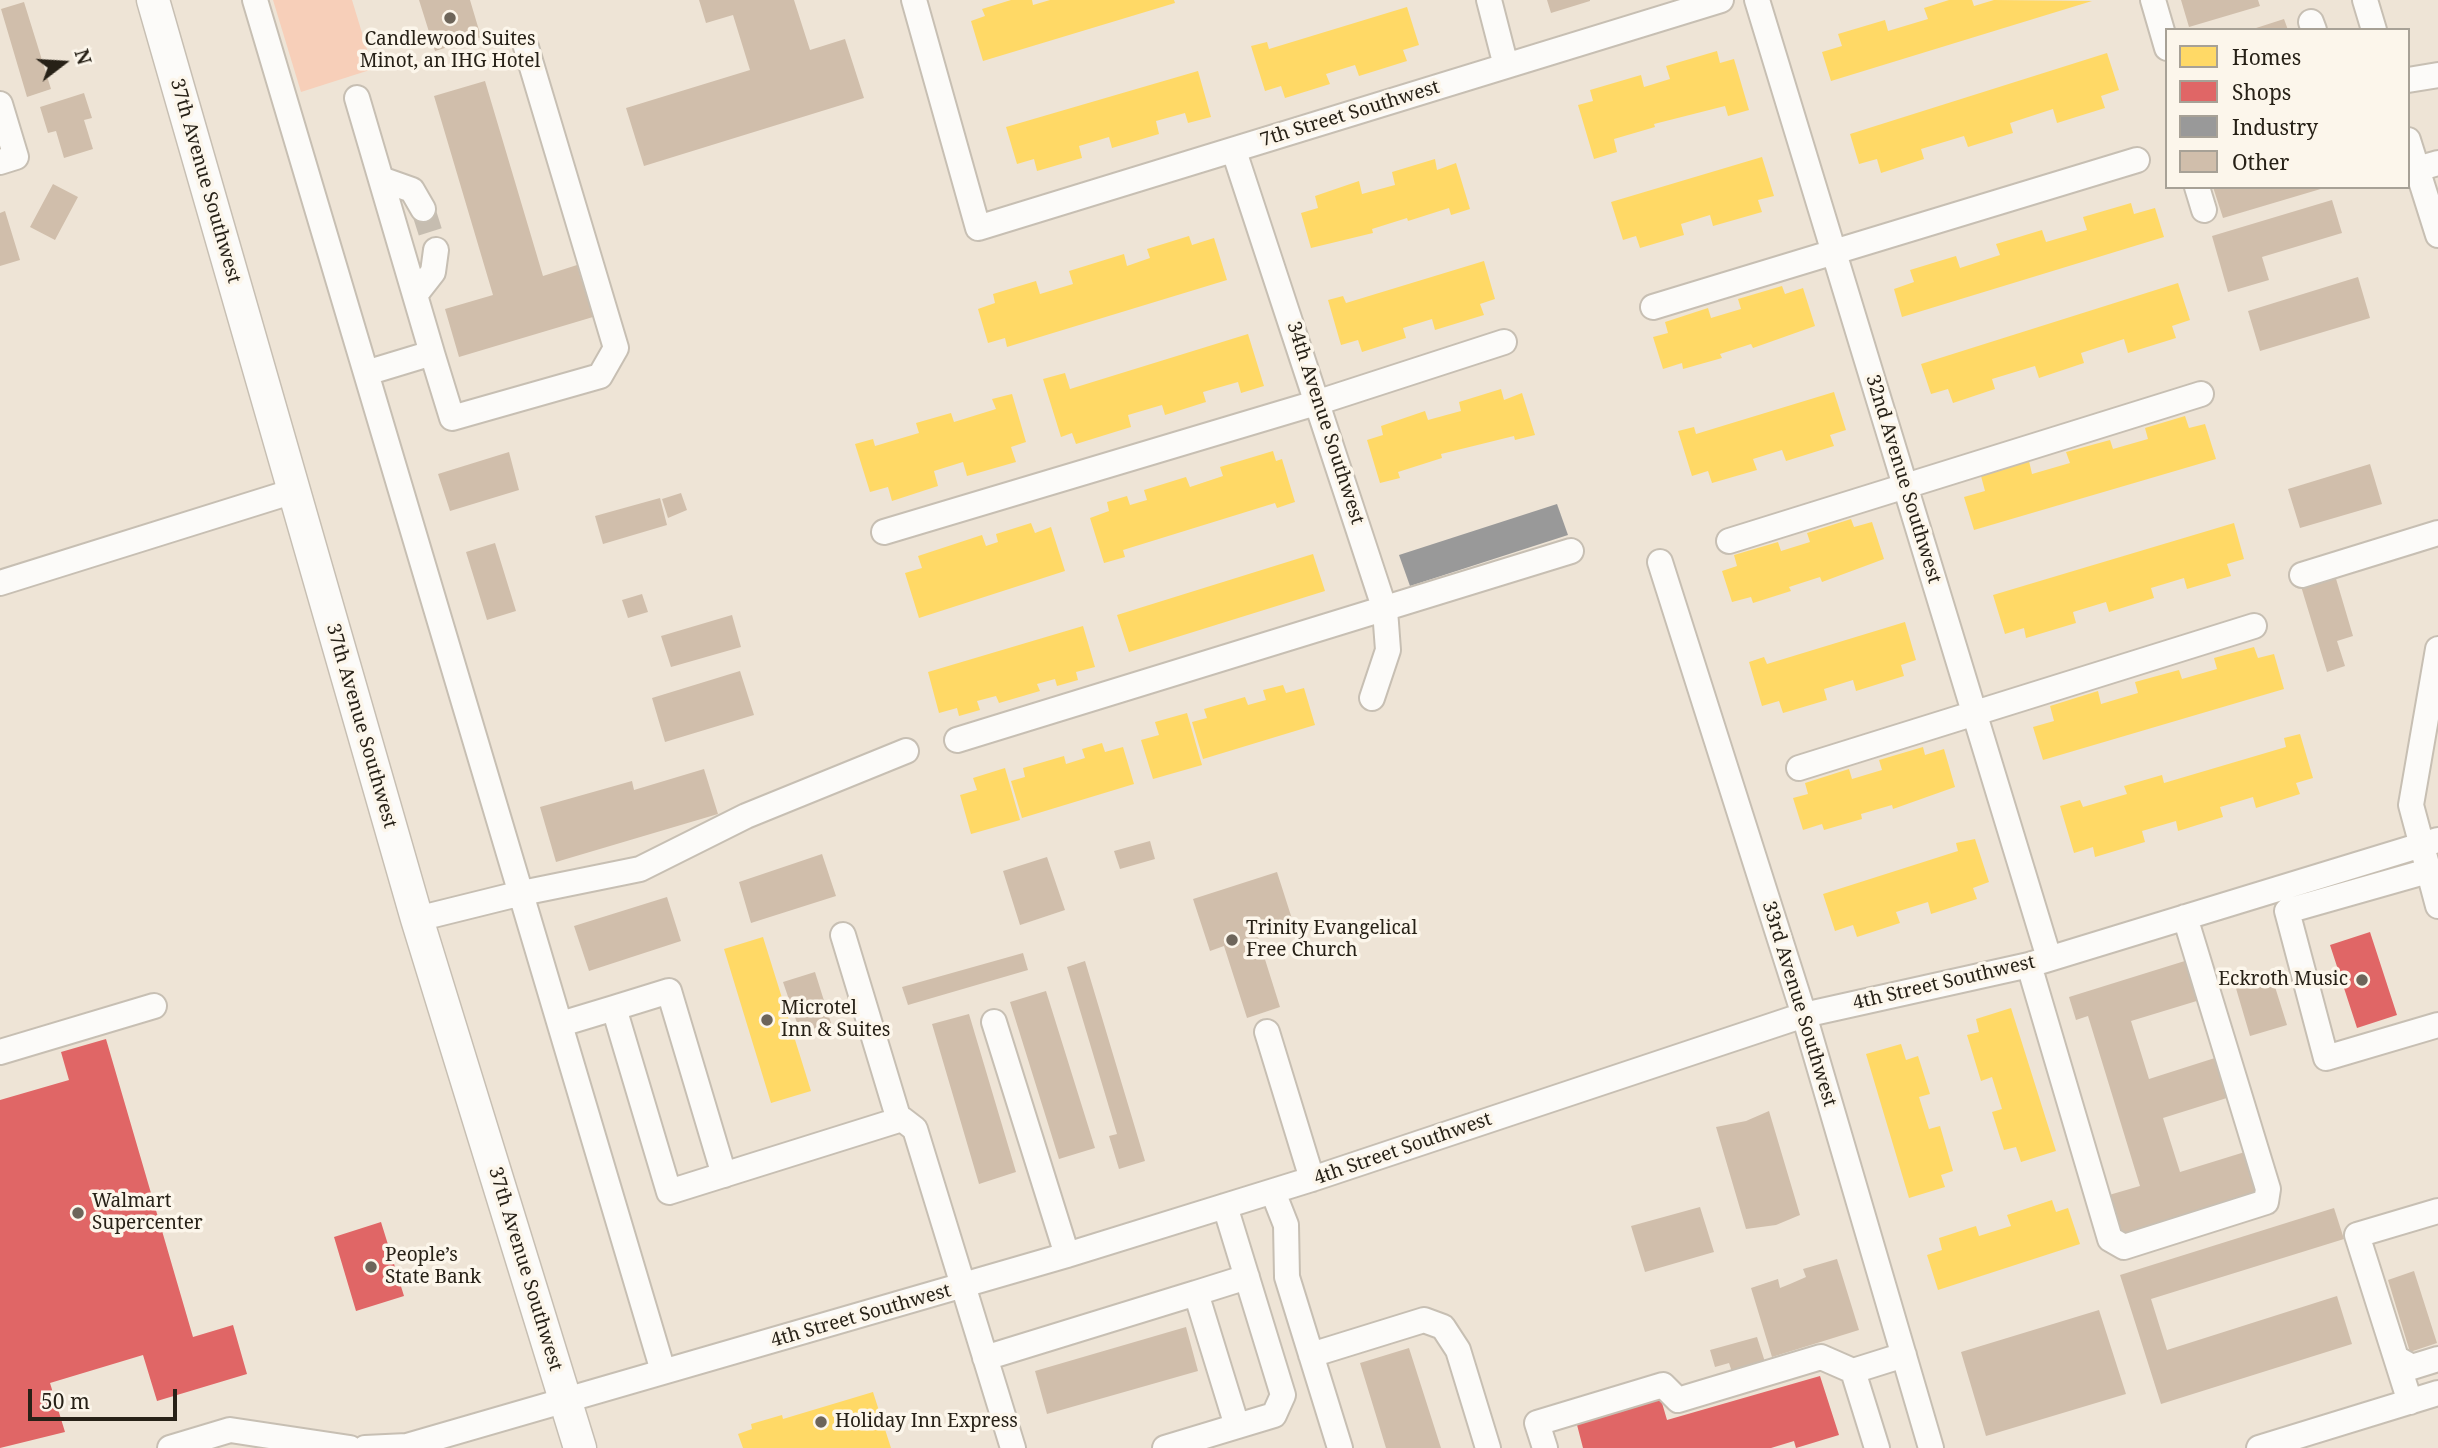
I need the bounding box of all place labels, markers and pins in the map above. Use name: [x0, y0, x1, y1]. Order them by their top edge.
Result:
marker: Candlewood Suites Minot, an IHG Hotel: [442, 10, 458, 26]
place label: Candlewood Suites Minot, an IHG Hotel: [360, 29, 540, 73]
place label: Trinity Evangelical Free Church: [1246, 918, 1417, 962]
marker: Trinity Evangelical Free Church: [1224, 932, 1240, 948]
place label: Eckroth Music: [2218, 969, 2348, 991]
marker: Eckroth Music: [2354, 972, 2370, 988]
place label: Microtel Inn & Suites: [781, 998, 890, 1042]
marker: Microtel Inn & Suites: [759, 1012, 775, 1028]
place label: Walmart Supercenter: [92, 1191, 203, 1235]
marker: Walmart Supercenter: [70, 1205, 86, 1221]
place label: People’s State Bank: [385, 1245, 481, 1289]
marker: People’s State Bank: [363, 1259, 379, 1275]
place label: Holiday Inn Express: [835, 1411, 1018, 1433]
marker: Holiday Inn Express: [813, 1414, 829, 1430]

